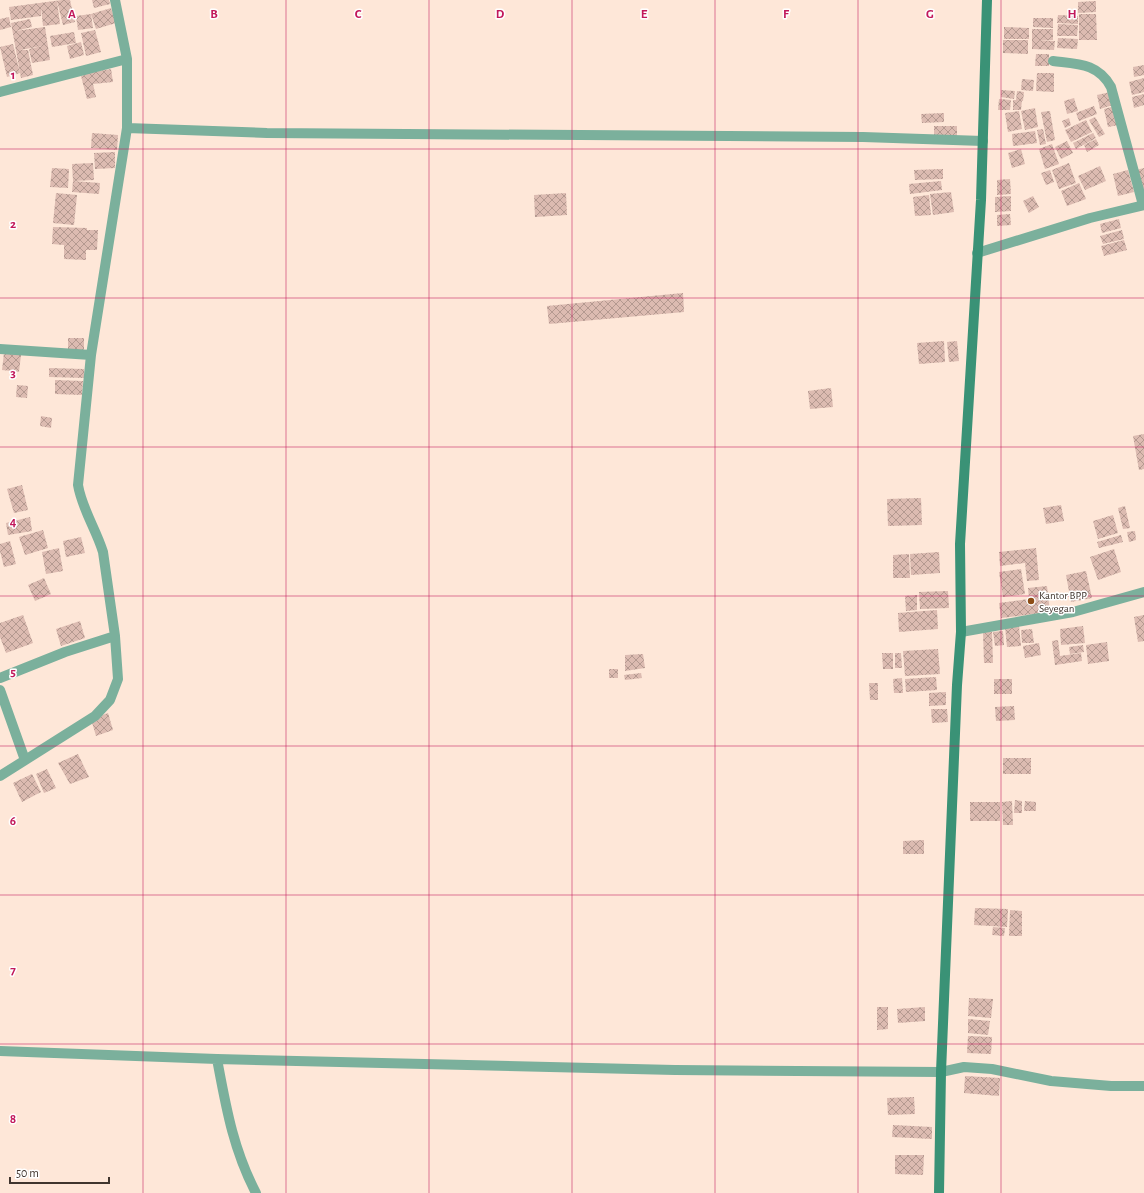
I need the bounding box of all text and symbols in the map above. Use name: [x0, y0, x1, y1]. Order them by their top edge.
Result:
text: A: [68, 8, 76, 21]
text: B: [210, 8, 218, 21]
text: C: [355, 8, 362, 21]
text: D: [496, 8, 505, 21]
text: E: [641, 8, 648, 21]
text: F: [783, 8, 790, 21]
text: G: [926, 8, 934, 21]
text: H: [1067, 8, 1077, 21]
text: 1: [11, 69, 15, 82]
text: 2: [10, 218, 16, 231]
text: 3: [10, 367, 16, 380]
text: 4: [10, 516, 17, 529]
place label: Kantor BPP Seyegan: [1039, 590, 1087, 614]
marker: Kantor BPP Seyegan: [1026, 596, 1036, 606]
text: 5: [10, 666, 16, 679]
text: 6: [10, 815, 16, 828]
text: 7: [10, 964, 16, 977]
text: 8: [10, 1113, 16, 1126]
scale bar: [10, 1159, 109, 1185]
text: 50 m: [16, 1167, 39, 1179]

